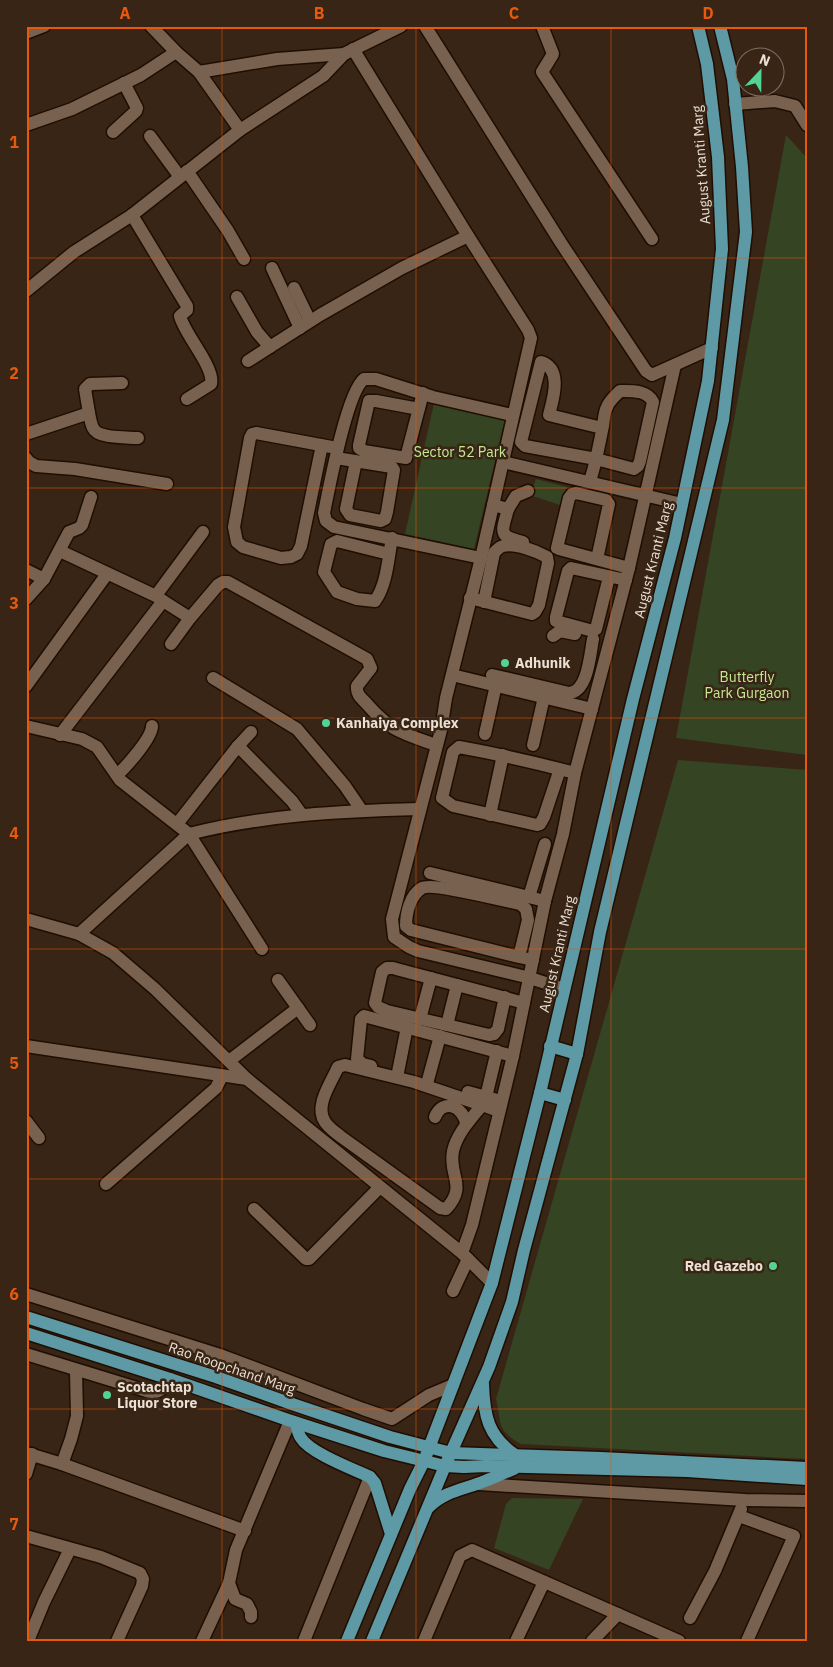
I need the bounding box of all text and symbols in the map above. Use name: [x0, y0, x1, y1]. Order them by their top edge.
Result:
text: A: [120, 3, 131, 23]
text: B: [314, 3, 325, 23]
text: C: [509, 3, 519, 23]
text: D: [702, 3, 714, 23]
north arrow: [736, 48, 786, 98]
text: N: [757, 50, 773, 70]
street label: August Kranti Marg: [688, 104, 714, 225]
text: 1: [9, 132, 19, 152]
text: 2: [9, 363, 19, 383]
park label: Sector 52 Park: [414, 443, 507, 461]
street label: August Kranti Marg: [630, 499, 676, 620]
text: 3: [9, 593, 19, 613]
place label: Adhunik: [515, 654, 571, 672]
marker: Adhunik: [499, 657, 511, 669]
park label: Butterfly Park Gurgaon: [705, 668, 789, 702]
place label: Kanhaiya Complex: [336, 714, 459, 732]
marker: Kanhaiya Complex: [320, 717, 332, 729]
text: 4: [9, 823, 19, 843]
street label: August Kranti Marg: [535, 893, 579, 1014]
text: 5: [9, 1053, 19, 1073]
place label: Red Gazebo: [685, 1257, 763, 1275]
marker: Red Gazebo: [767, 1260, 779, 1272]
text: 6: [9, 1284, 19, 1304]
street label: Rao Roopchand Marg: [166, 1338, 298, 1398]
place label: Scotachtap Liquor Store: [117, 1378, 198, 1412]
marker: Scotachtap Liquor Store: [101, 1389, 113, 1401]
text: 7: [9, 1514, 19, 1534]

